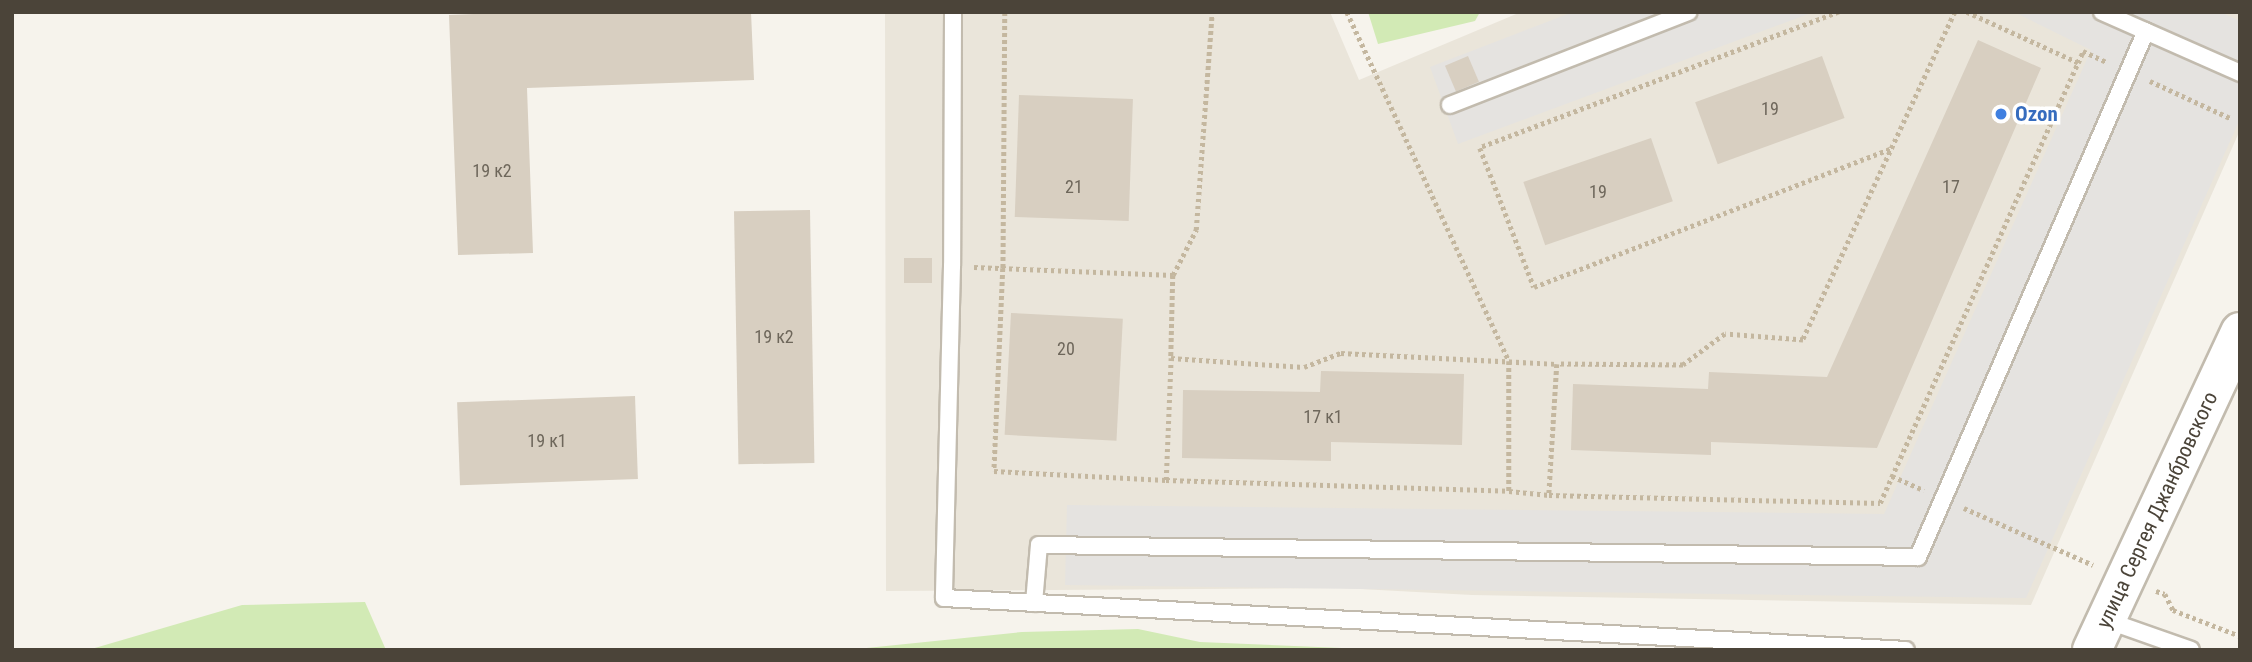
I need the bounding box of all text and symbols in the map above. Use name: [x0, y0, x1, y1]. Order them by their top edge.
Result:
house number: 19: [1761, 98, 1779, 120]
place label: Ozon: [2015, 101, 2058, 127]
marker: Ozon: [1993, 106, 2009, 122]
house number: 19 к2: [472, 160, 512, 182]
house number: 21: [1065, 176, 1083, 198]
house number: 17: [1942, 176, 1960, 198]
house number: 19: [1589, 181, 1607, 203]
house number: 19 к2: [754, 326, 794, 348]
house number: 20: [1057, 338, 1075, 360]
street label: улица Сергея Джанбровского: [2091, 388, 2223, 632]
house number: 17 к1: [1303, 406, 1343, 428]
house number: 19 к1: [527, 430, 567, 452]

